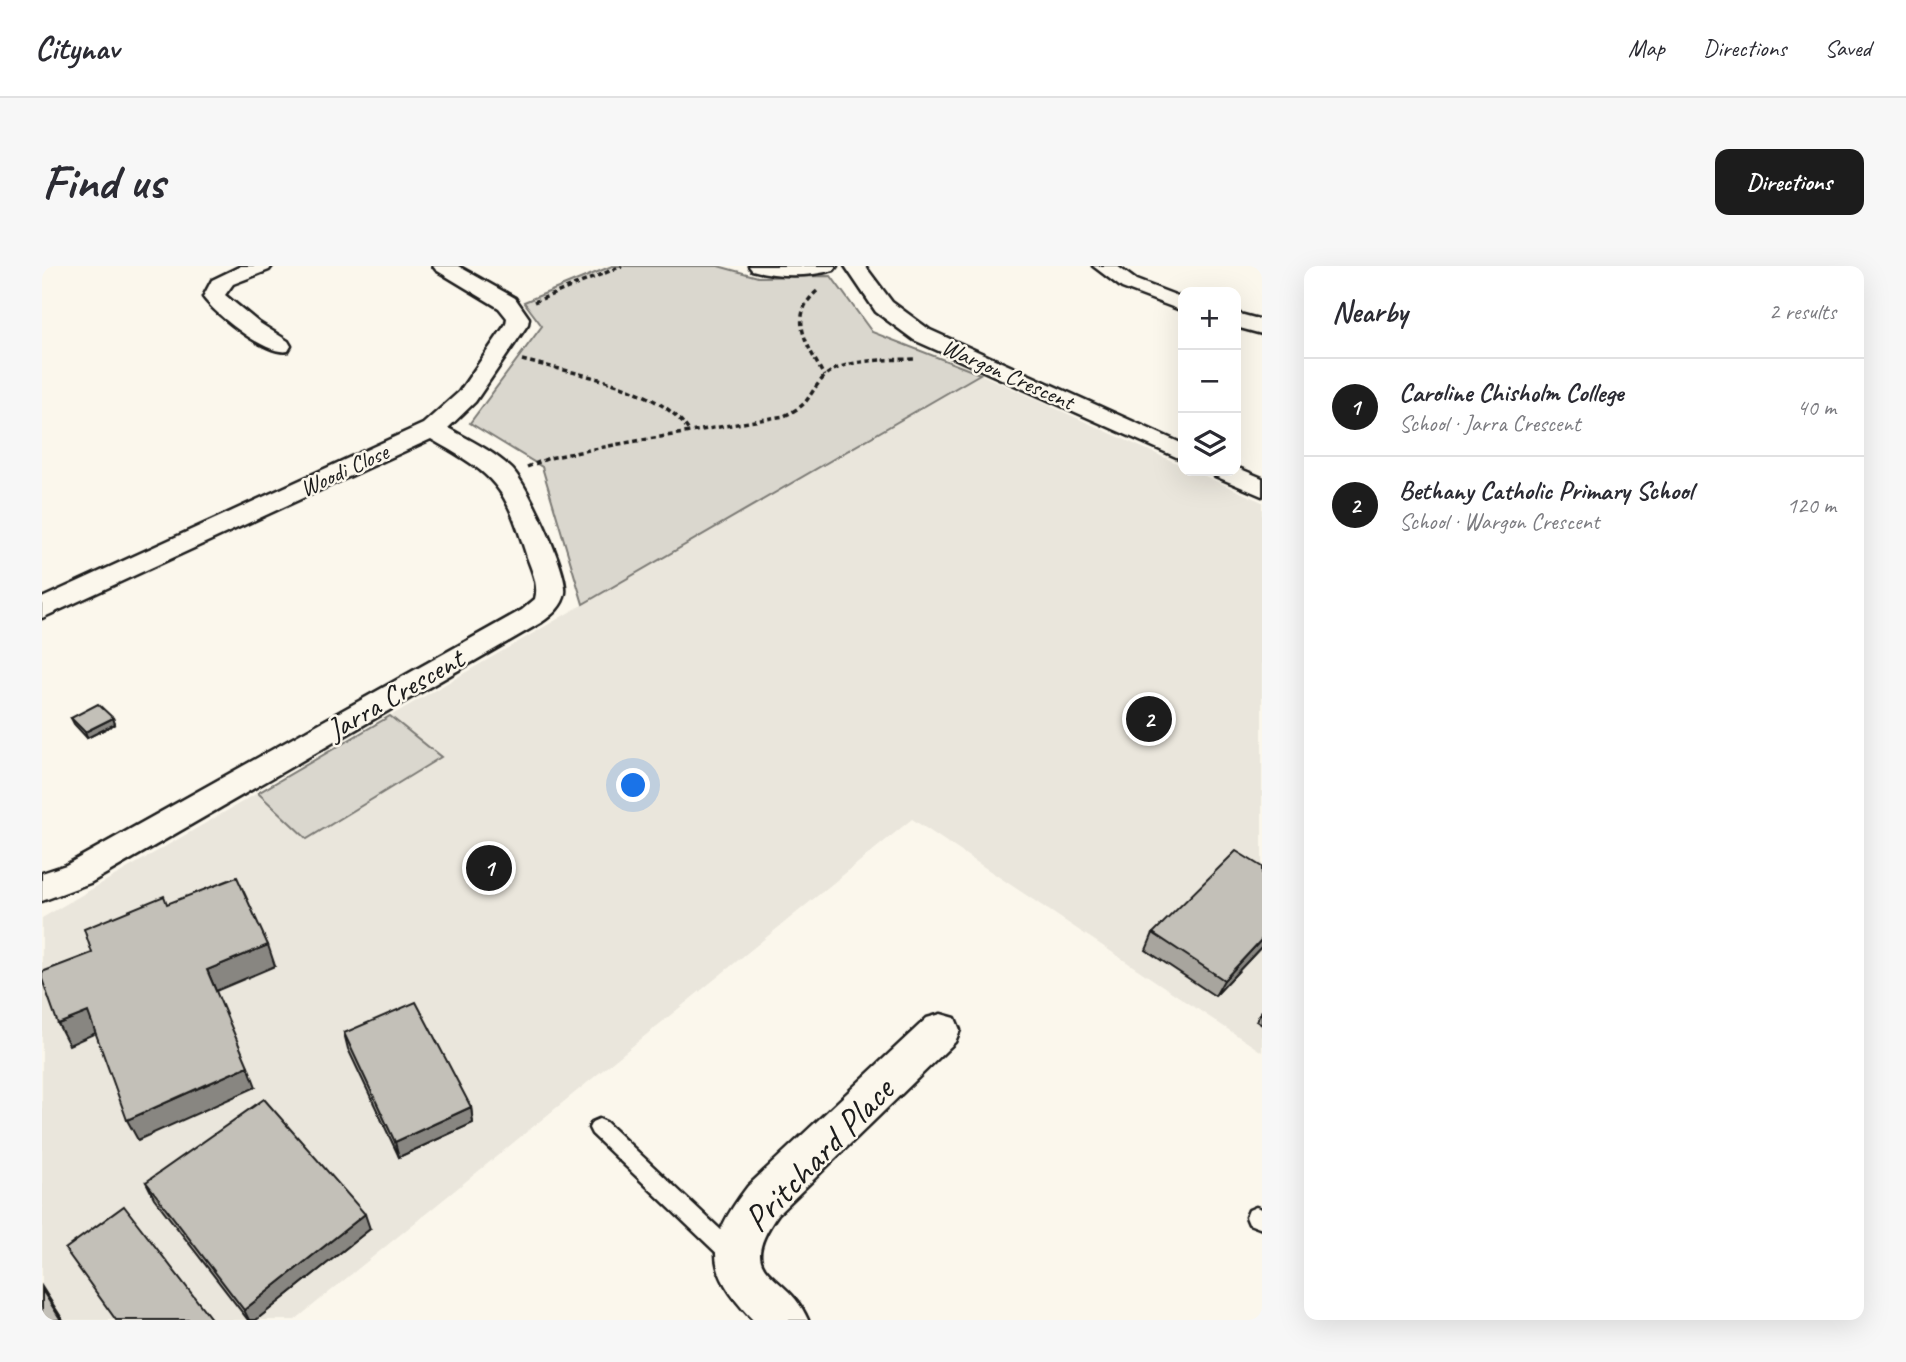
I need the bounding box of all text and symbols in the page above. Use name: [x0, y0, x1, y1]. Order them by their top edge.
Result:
text: Citynav: [35, 27, 119, 69]
text: Map: [1628, 33, 1665, 63]
text: Directions: [1703, 33, 1786, 63]
text: Saved: [1824, 33, 1871, 63]
button: Directions: [1715, 149, 1864, 215]
text: Find us: [42, 151, 164, 213]
map controls: [1178, 287, 1241, 476]
button: +: [1178, 287, 1241, 350]
text: Nearby: [1332, 293, 1408, 331]
text: 2 results: [1769, 297, 1836, 326]
street label: Wargon Crescent: [937, 332, 1081, 417]
button: −: [1178, 350, 1241, 413]
text: Caroline Chisholm College: [1399, 376, 1623, 409]
text: 1: [1350, 393, 1360, 422]
text: 40 m: [1797, 393, 1836, 422]
text: School · Jarra Crescent: [1399, 409, 1580, 438]
button: layers: [1178, 413, 1241, 476]
street label: Woodi Close: [295, 436, 395, 503]
text: Bethany Catholic Primary School: [1399, 474, 1693, 507]
text: 2: [1350, 491, 1360, 520]
text: 120 m: [1787, 491, 1836, 520]
text: School · Wargon Crescent: [1399, 507, 1599, 536]
street label: Jarra Crescent: [318, 638, 473, 749]
pin: 2: [1126, 693, 1172, 745]
your location: [616, 768, 650, 802]
pin: 1: [466, 842, 512, 894]
street label: Pritchard Place: [733, 1065, 906, 1241]

